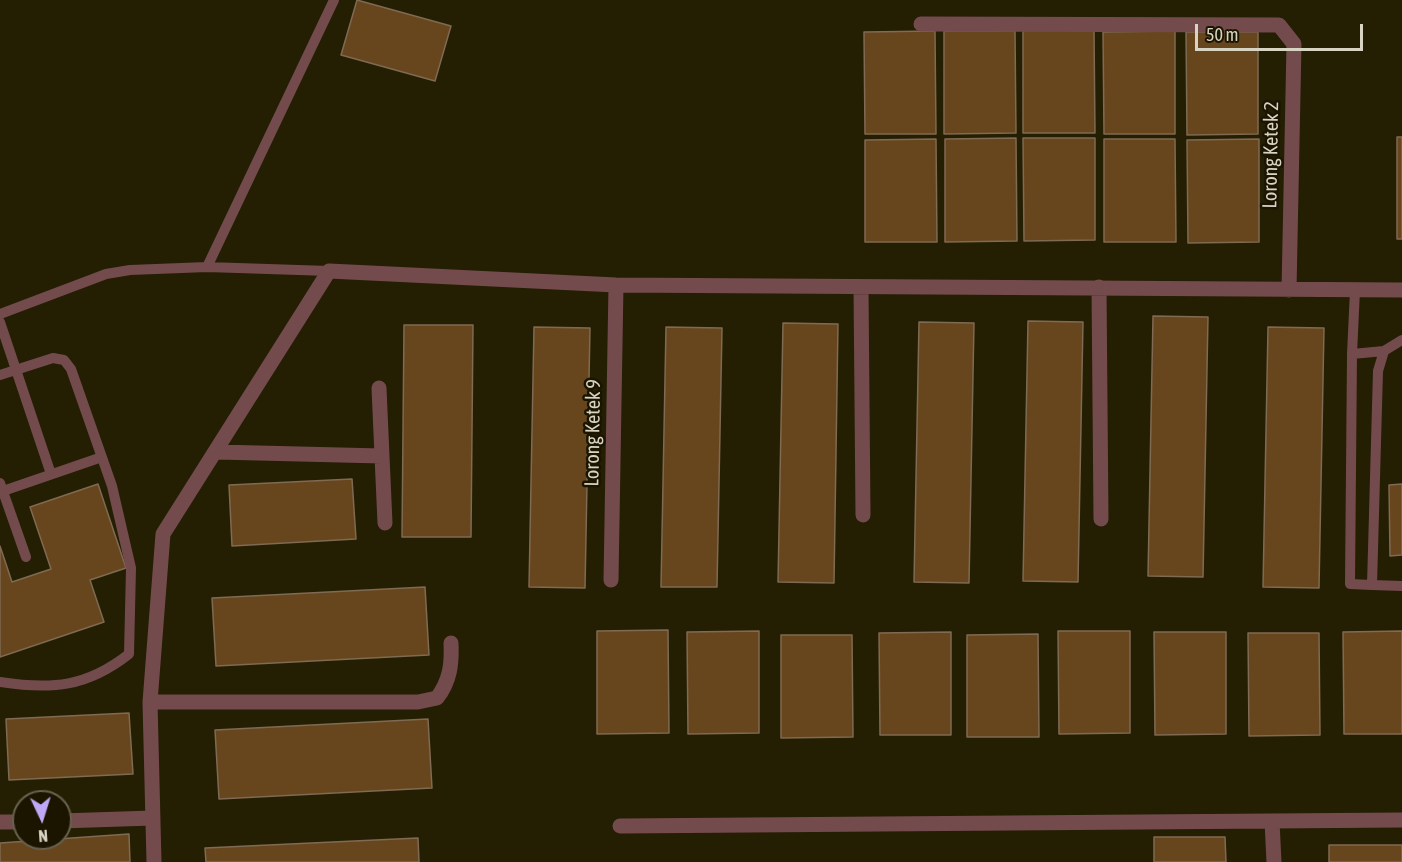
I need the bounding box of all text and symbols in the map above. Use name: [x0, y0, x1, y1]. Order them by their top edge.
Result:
scale bar: [1198, 12, 1366, 50]
text: 50 m: [1206, 24, 1238, 45]
street label: Lorong Ketek 2: [1258, 101, 1284, 209]
street label: Lorong Ketek 9: [580, 379, 606, 487]
north arrow: [12, 790, 72, 850]
text: N: [38, 827, 48, 845]

